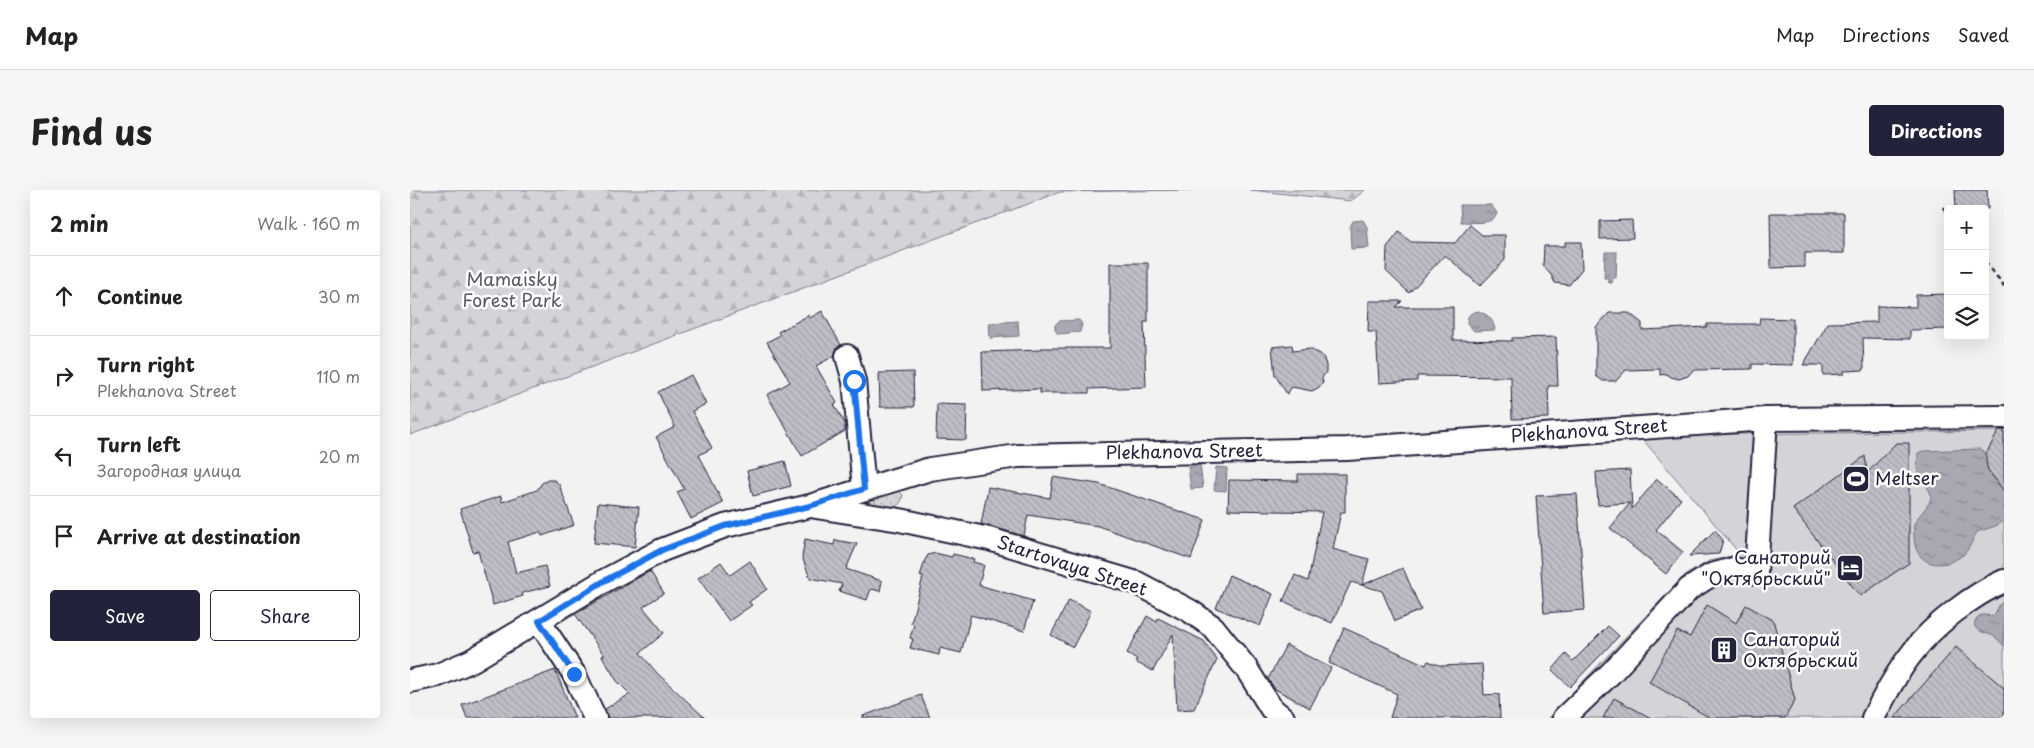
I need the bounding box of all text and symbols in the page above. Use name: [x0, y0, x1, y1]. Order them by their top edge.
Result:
text: Map: [25, 17, 78, 53]
text: Map: [1776, 21, 1814, 48]
text: Directions: [1842, 21, 1930, 48]
text: Saved: [1958, 21, 2009, 48]
text: Find us: [30, 104, 152, 157]
button: Directions: [1869, 105, 2004, 156]
map controls: [1944, 205, 1989, 340]
button: +: [1944, 205, 1989, 250]
text: 2 min: [50, 207, 109, 239]
text: Walk · 160 m: [257, 211, 360, 235]
button: −: [1944, 250, 1989, 295]
park label: Mamaisky Forest Park: [462, 265, 562, 313]
icon: ahead: [50, 282, 78, 310]
text: Continue: [97, 282, 183, 310]
text: 30 m: [318, 284, 360, 308]
button: layers: [1944, 295, 1989, 340]
text: Turn right: [97, 350, 195, 378]
icon: right: [50, 362, 78, 390]
text: 110 m: [317, 364, 360, 388]
route start: [843, 370, 866, 393]
text: Plekhanova Street: [97, 378, 237, 402]
street label: Plekhanova Street: [1510, 411, 1668, 448]
text: Turn left: [97, 430, 181, 458]
street label: Plekhanova Street: [1105, 436, 1263, 465]
icon: left: [50, 442, 78, 470]
text: 20 m: [319, 444, 360, 468]
text: Загородная улица: [97, 458, 241, 482]
sports icon: Meltser: [1841, 464, 1871, 494]
place label: Meltser: [1875, 464, 1939, 491]
icon: arrive: [50, 522, 78, 550]
text: Arrive at destination: [97, 522, 301, 550]
street label: Startovaya Street: [994, 528, 1151, 602]
place label: Санаторий "Октябрьский": [1701, 543, 1831, 591]
hotel icon: Санаторий "Октябрьский": [1835, 553, 1865, 583]
button: Save: [50, 590, 200, 641]
button: Share: [210, 590, 360, 641]
place label: Санаторий Октябрьский: [1743, 625, 1858, 673]
building icon: Санаторий Октябрьский: [1709, 635, 1739, 665]
route end: [563, 663, 586, 686]

